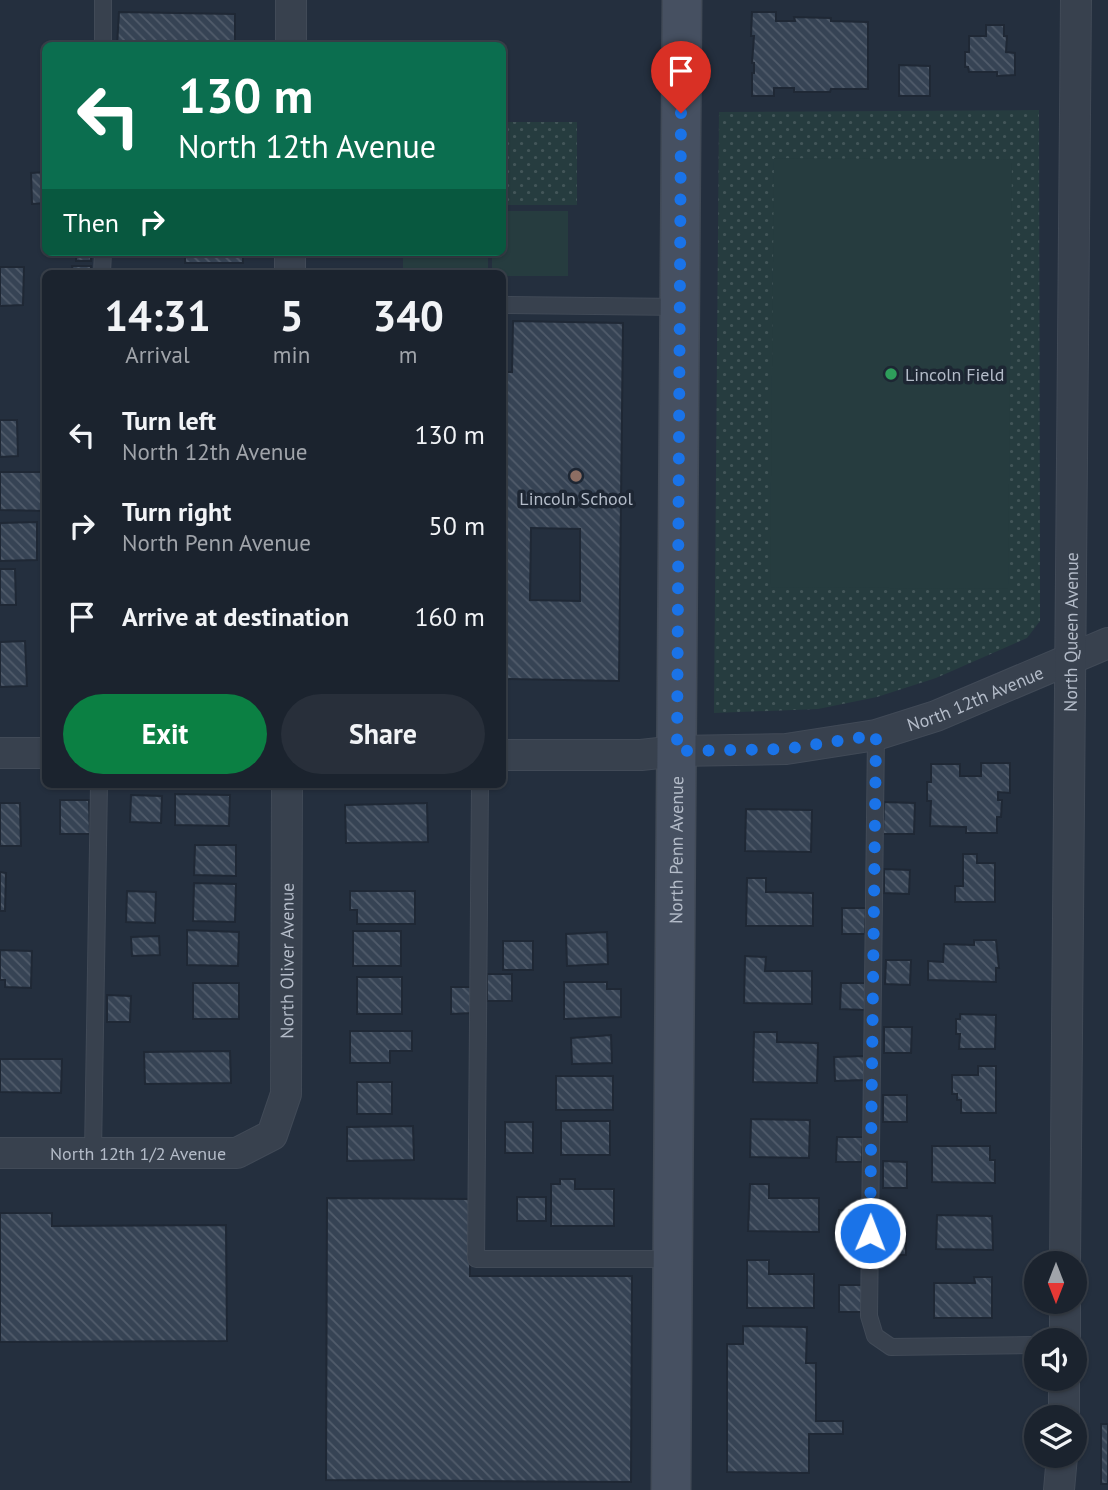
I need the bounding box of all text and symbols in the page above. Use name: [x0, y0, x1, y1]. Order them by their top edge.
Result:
pin: [651, 41, 711, 113]
icon: arrive: [662, 52, 700, 90]
text: 130 m: [178, 63, 313, 127]
icon: left: [63, 70, 154, 161]
text: North 12th Avenue: [178, 125, 436, 167]
icon: right: [133, 203, 171, 241]
text: Then: [63, 206, 119, 239]
text: 14:31: [104, 288, 211, 343]
text: 5: [280, 288, 303, 343]
text: 340: [372, 288, 444, 343]
text: Arrival: [125, 340, 190, 369]
text: min: [273, 340, 310, 369]
text: m: [399, 340, 417, 369]
place label: Lincoln Field: [905, 363, 1004, 386]
marker: Lincoln Field: [883, 366, 899, 382]
text: Turn left: [122, 404, 216, 437]
icon: left: [63, 416, 101, 454]
text: 130 m: [414, 418, 485, 451]
text: North 12th Avenue: [122, 437, 308, 466]
marker: Lincoln School: [568, 468, 584, 484]
place label: Lincoln School: [519, 487, 633, 510]
text: Turn right: [122, 495, 231, 528]
icon: right: [63, 507, 101, 545]
text: 50 m: [429, 509, 485, 542]
text: North Penn Avenue: [122, 528, 311, 557]
street label: North Queen Avenue: [1058, 552, 1083, 712]
icon: arrive: [63, 598, 101, 636]
text: Arrive at destination: [122, 600, 349, 633]
text: 160 m: [414, 600, 485, 633]
street label: North 12th Avenue: [904, 660, 1047, 736]
button: Exit: [63, 694, 267, 774]
button: Share: [281, 694, 485, 774]
street label: North Penn Avenue: [664, 776, 688, 924]
street label: North Oliver Avenue: [275, 883, 298, 1039]
street label: North 12th 1/2 Avenue: [50, 1142, 226, 1165]
position arrow: [833, 1196, 907, 1270]
north arrow: [1024, 1251, 1087, 1314]
map controls: [1024, 1251, 1087, 1468]
button: sound: [1024, 1328, 1087, 1391]
button: layers: [1024, 1405, 1087, 1468]

